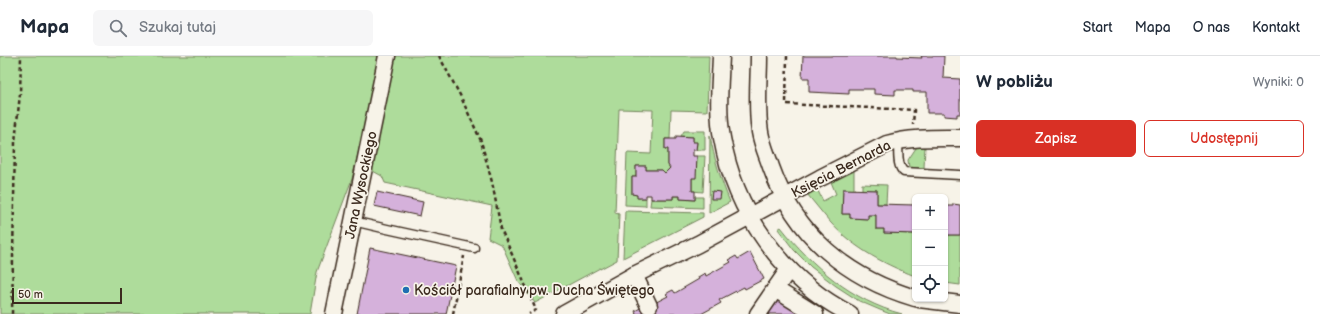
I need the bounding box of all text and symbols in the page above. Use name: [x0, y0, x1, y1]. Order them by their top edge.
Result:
search box: [93, 10, 373, 46]
text: Mapa: [20, 16, 69, 39]
icon: search: [107, 17, 129, 39]
text: Szukaj tutaj: [139, 18, 216, 37]
text: Start: [1083, 19, 1113, 36]
text: Mapa: [1135, 19, 1171, 36]
text: O nas: [1193, 19, 1230, 36]
text: Kontakt: [1252, 19, 1300, 36]
text: W pobliżu: [976, 72, 1053, 92]
text: Wyniki: 0: [1253, 74, 1304, 90]
button: Zapisz: [976, 120, 1136, 157]
button: Udostępnij: [1144, 120, 1304, 157]
street label: Jana Wysockiego: [341, 130, 381, 240]
street label: Księcia Bernarda: [788, 137, 894, 201]
map controls: [912, 194, 948, 302]
button: +: [912, 194, 948, 230]
button: −: [912, 230, 948, 266]
button: locate: [912, 266, 948, 302]
place label: Kościół parafialny pw. Ducha Świętego: [414, 281, 655, 299]
marker: Kościół parafialny pw. Ducha Świętego: [401, 285, 411, 295]
scale bar: [12, 286, 122, 305]
text: 50 m: [18, 288, 43, 301]

